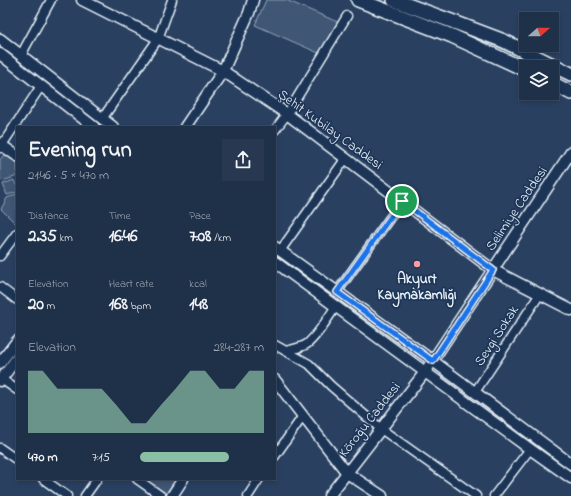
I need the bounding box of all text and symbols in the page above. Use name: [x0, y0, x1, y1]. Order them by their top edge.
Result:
north arrow: [519, 12, 559, 52]
map controls: [519, 12, 559, 100]
button: layers: [519, 60, 559, 100]
street label: Şehit Kubilay Caddesi: [273, 85, 387, 176]
text: Evening run: [28, 135, 132, 167]
button: share: [222, 139, 264, 181]
street label: Selimiye Caddesi: [481, 163, 554, 256]
text: 21:46 · 5 × 470 m: [28, 166, 109, 185]
pin: [385, 184, 419, 218]
icon: arrive: [391, 190, 413, 212]
text: Distance: [28, 208, 69, 224]
text: Time: [109, 208, 130, 224]
text: Pace: [189, 208, 211, 224]
text: 2.35: [28, 224, 57, 249]
text: 16:46: [109, 224, 137, 249]
text: 7:08: [189, 224, 212, 249]
text: km: [57, 230, 73, 246]
text: /km: [212, 230, 231, 246]
marker: Akyurt Kaymakamlığı: [412, 259, 422, 269]
place label: Akyurt Kaymakamlığı: [378, 269, 457, 308]
text: Elevation: [28, 276, 68, 292]
text: Heart rate: [109, 276, 154, 292]
text: kcal: [189, 276, 207, 292]
text: 20: [28, 292, 44, 317]
text: 168: [109, 292, 128, 317]
text: 148: [189, 292, 208, 317]
text: m: [44, 298, 55, 314]
text: bpm: [128, 298, 151, 314]
street label: Sevgi Sokak: [469, 301, 526, 371]
text: Elevation: [28, 338, 76, 357]
text: 284–287 m: [214, 338, 264, 357]
street label: Köroğu Caddesi: [334, 378, 407, 463]
text: 470 m: [28, 448, 58, 467]
text: 7:15: [92, 448, 110, 467]

